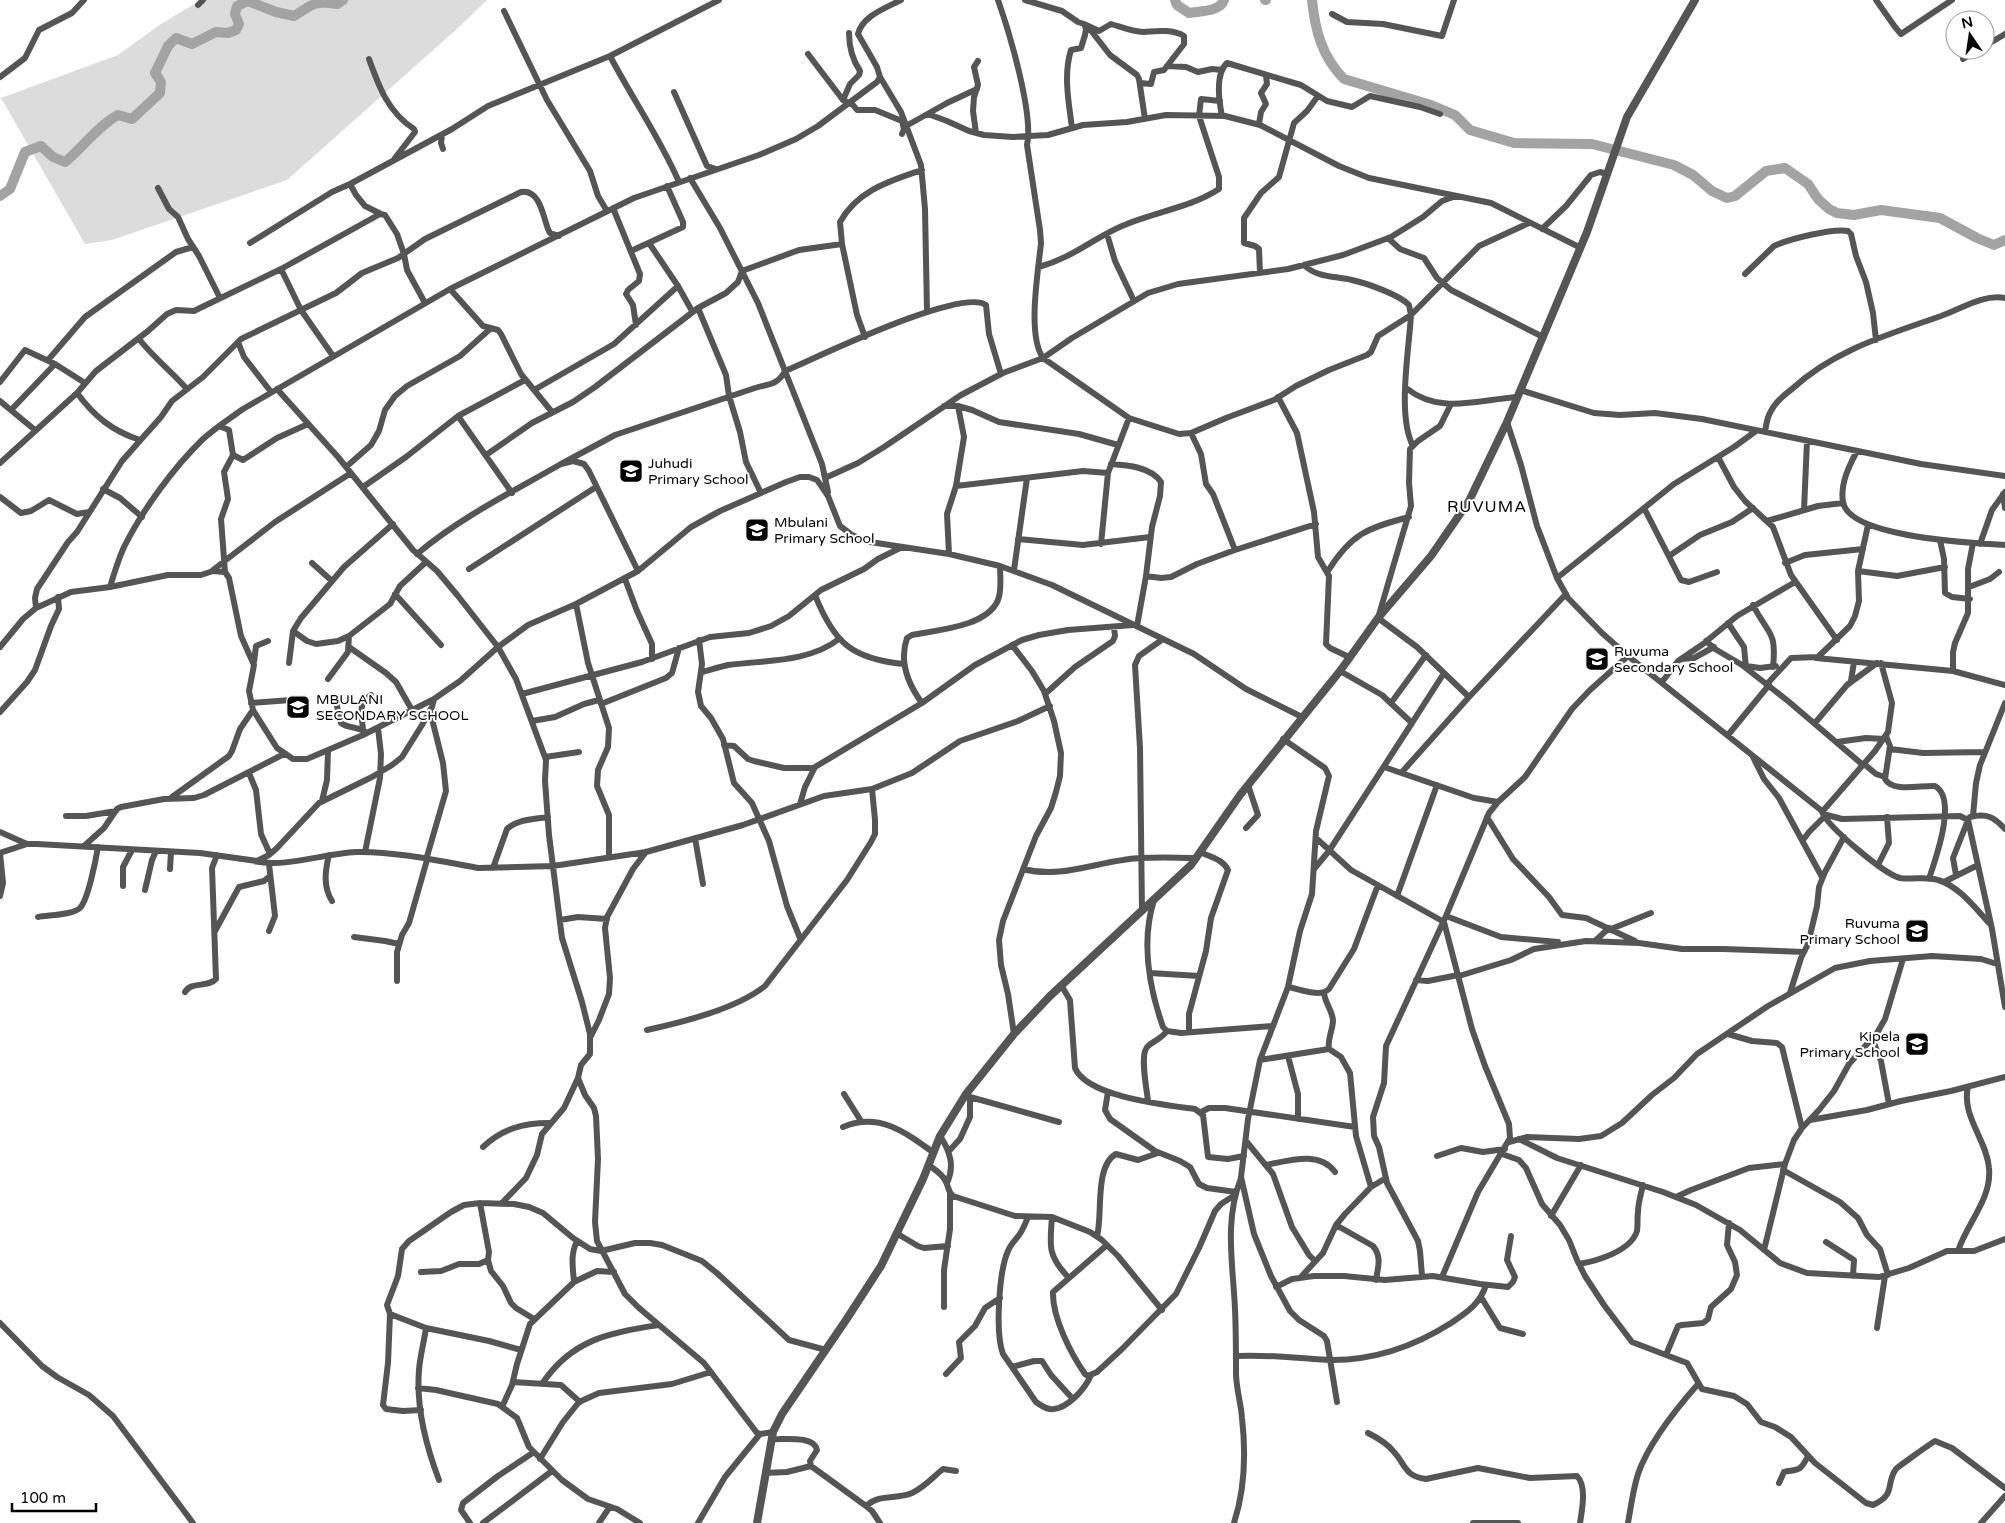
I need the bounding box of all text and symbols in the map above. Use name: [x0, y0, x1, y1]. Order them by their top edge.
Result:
north arrow: [1945, 10, 1995, 60]
text: N: [1960, 13, 1975, 32]
place label: Juhudi Primary School: [648, 455, 749, 488]
school or university icon: Juhudi Primary School: [618, 458, 644, 484]
district label: RUVUMA: [1447, 497, 1527, 517]
place label: Mbulani Primary School: [774, 514, 875, 547]
school or university icon: Mbulani Primary School: [744, 517, 770, 543]
place label: Ruvuma Secondary School: [1614, 643, 1733, 676]
school or university icon: Ruvuma Secondary School: [1584, 646, 1610, 672]
place label: MBULANI SECONDARY SCHOOL: [316, 691, 469, 724]
school or university icon: MBULANI SECONDARY SCHOOL: [285, 694, 311, 720]
place label: Ruvuma Primary School: [1799, 915, 1900, 948]
school or university icon: Ruvuma Primary School: [1904, 918, 1930, 944]
place label: Kipela Primary School: [1799, 1028, 1900, 1061]
school or university icon: Kipela Primary School: [1904, 1031, 1930, 1057]
scale bar: [12, 1480, 96, 1512]
text: 100 m: [20, 1489, 66, 1507]

